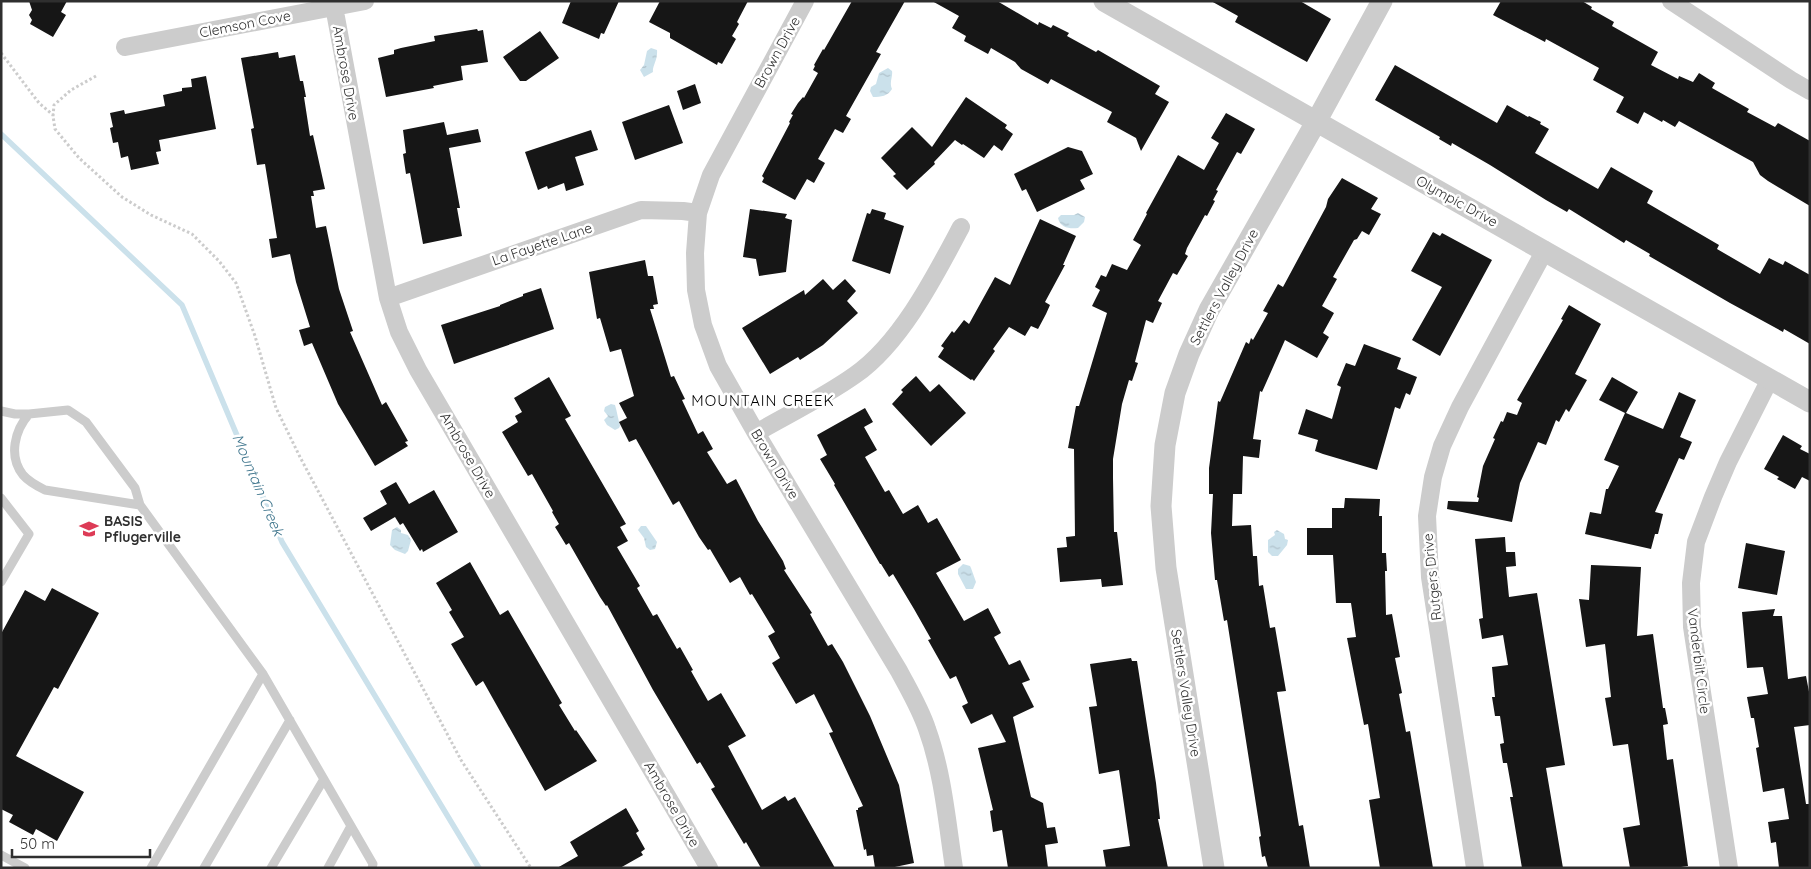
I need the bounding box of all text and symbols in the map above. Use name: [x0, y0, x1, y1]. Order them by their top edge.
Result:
street label: Clemson Cove: [198, 6, 292, 42]
street label: Brown Drive: [750, 13, 804, 91]
street label: Ambrose Drive: [329, 24, 363, 122]
street label: Olympic Drive: [1413, 171, 1501, 231]
street label: La Fayette Lane: [490, 218, 595, 270]
street label: Settlers Valley Drive: [1186, 226, 1262, 348]
district label: MOUNTAIN CREEK: [691, 391, 835, 410]
street label: Ambrose Drive: [436, 409, 500, 501]
street label: Brown Drive: [747, 426, 803, 502]
water label: Mountain Creek: [228, 431, 289, 541]
place label: BASIS Pflugerville: [104, 512, 181, 546]
school or university icon: BASIS Pflugerville: [78, 518, 100, 540]
street label: Rutgers Drive: [1418, 532, 1446, 622]
street label: Vanderbilt Circle: [1684, 607, 1714, 715]
street label: Settlers Valley Drive: [1167, 628, 1205, 758]
street label: Ambrose Drive: [640, 758, 704, 850]
scale bar: [12, 826, 150, 858]
text: 50 m: [20, 834, 55, 853]

